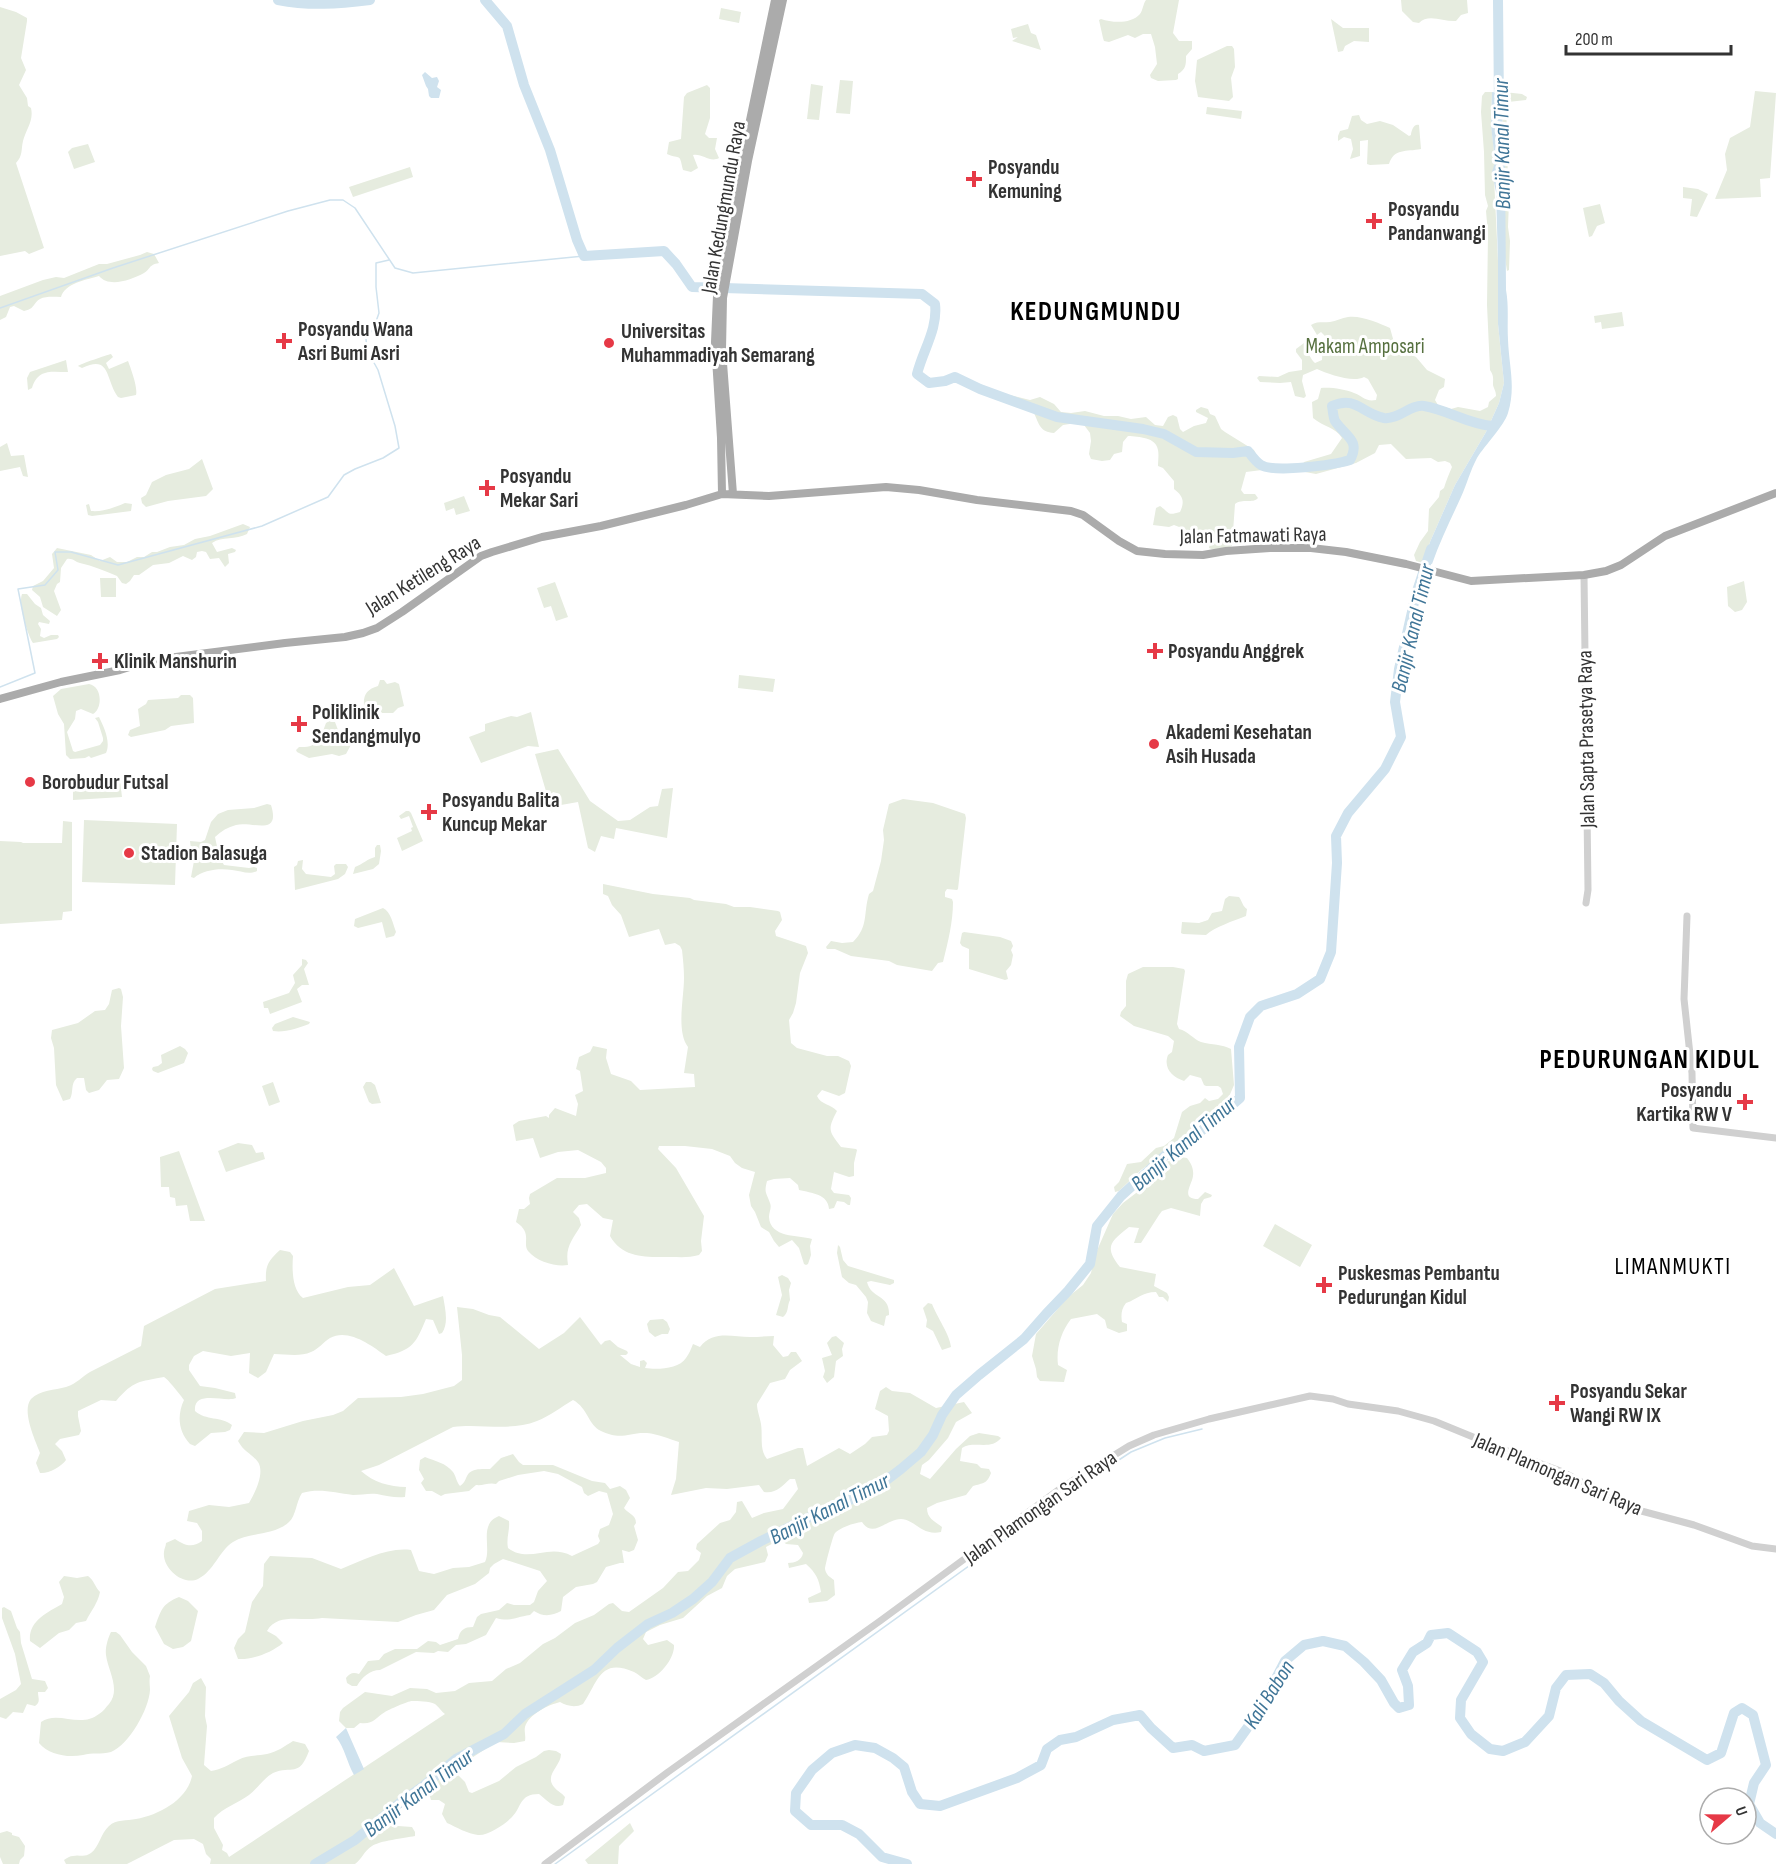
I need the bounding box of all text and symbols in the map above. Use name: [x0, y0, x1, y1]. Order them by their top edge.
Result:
scale bar: [1566, 18, 1731, 56]
text: 200 m: [1575, 29, 1613, 50]
water label: Banjir Kanal Timur: [1488, 78, 1517, 210]
street label: Jalan Kedungmundu Raya: [696, 119, 751, 296]
place label: Posyandu Kemuning: [988, 155, 1062, 204]
marker: Posyandu Kemuning: [965, 170, 983, 188]
place label: Posyandu Pandanwangi: [1388, 197, 1486, 246]
marker: Posyandu Pandanwangi: [1365, 212, 1383, 230]
district label: KEDUNGMUNDU: [1010, 296, 1182, 328]
place label: Posyandu Wana Asri Bumi Asri: [297, 317, 413, 366]
place label: Universitas Muhammadiyah Semarang: [621, 319, 815, 368]
marker: Posyandu Wana Asri Bumi Asri: [275, 332, 293, 350]
park label: Makam Amposari: [1305, 334, 1425, 359]
marker: Universitas Muhammadiyah Semarang: [602, 336, 616, 350]
place label: Posyandu Mekar Sari: [500, 464, 578, 513]
marker: Posyandu Mekar Sari: [478, 479, 496, 497]
street label: Jalan Fatmawati Raya: [1178, 522, 1327, 549]
street label: Jalan Ketileng Raya: [360, 530, 485, 621]
water label: Banjir Kanal Timur: [1386, 561, 1442, 695]
place label: Posyandu Anggrek: [1168, 639, 1304, 664]
marker: Posyandu Anggrek: [1146, 642, 1164, 660]
place label: Klinik Manshurin: [114, 649, 237, 674]
street label: Jalan Sapta Prasetya Raya: [1572, 650, 1601, 829]
marker: Klinik Manshurin: [91, 652, 109, 670]
place label: Poliklinik Sendangmulyo: [312, 700, 421, 749]
marker: Poliklinik Sendangmulyo: [290, 715, 308, 733]
place label: Akademi Kesehatan Asih Husada: [1165, 720, 1312, 769]
marker: Akademi Kesehatan Asih Husada: [1147, 737, 1161, 751]
place label: Borobudur Futsal: [42, 770, 169, 795]
marker: Borobudur Futsal: [23, 775, 37, 789]
place label: Posyandu Balita Kuncup Mekar: [442, 788, 560, 837]
marker: Posyandu Balita Kuncup Mekar: [420, 803, 438, 821]
place label: Stadion Balasuga: [141, 841, 267, 866]
marker: Stadion Balasuga: [122, 846, 136, 860]
district label: PEDURUNGAN KIDUL: [1540, 1044, 1760, 1076]
place label: Posyandu Kartika RW V: [1636, 1078, 1733, 1127]
water label: Banjir Kanal Timur: [1126, 1090, 1243, 1197]
marker: Posyandu Kartika RW V: [1736, 1093, 1754, 1111]
district label: LIMANMUKTI: [1614, 1252, 1732, 1281]
place label: Puskesmas Pembantu Pedurungan Kidul: [1338, 1261, 1500, 1310]
marker: Puskesmas Pembantu Pedurungan Kidul: [1315, 1276, 1333, 1294]
place label: Posyandu Sekar Wangi RW IX: [1570, 1379, 1687, 1428]
marker: Posyandu Sekar Wangi RW IX: [1548, 1394, 1566, 1412]
street label: Jalan Plamongan Sari Raya: [1469, 1427, 1646, 1521]
street label: Jalan Plamongan Sari Raya: [958, 1445, 1122, 1570]
water label: Banjir Kanal Timur: [765, 1467, 895, 1551]
water label: Kali Babon: [1238, 1656, 1301, 1734]
water label: Banjir Kanal Timur: [359, 1743, 480, 1843]
north arrow: [1698, 1786, 1758, 1846]
text: U: [1730, 1804, 1751, 1819]

